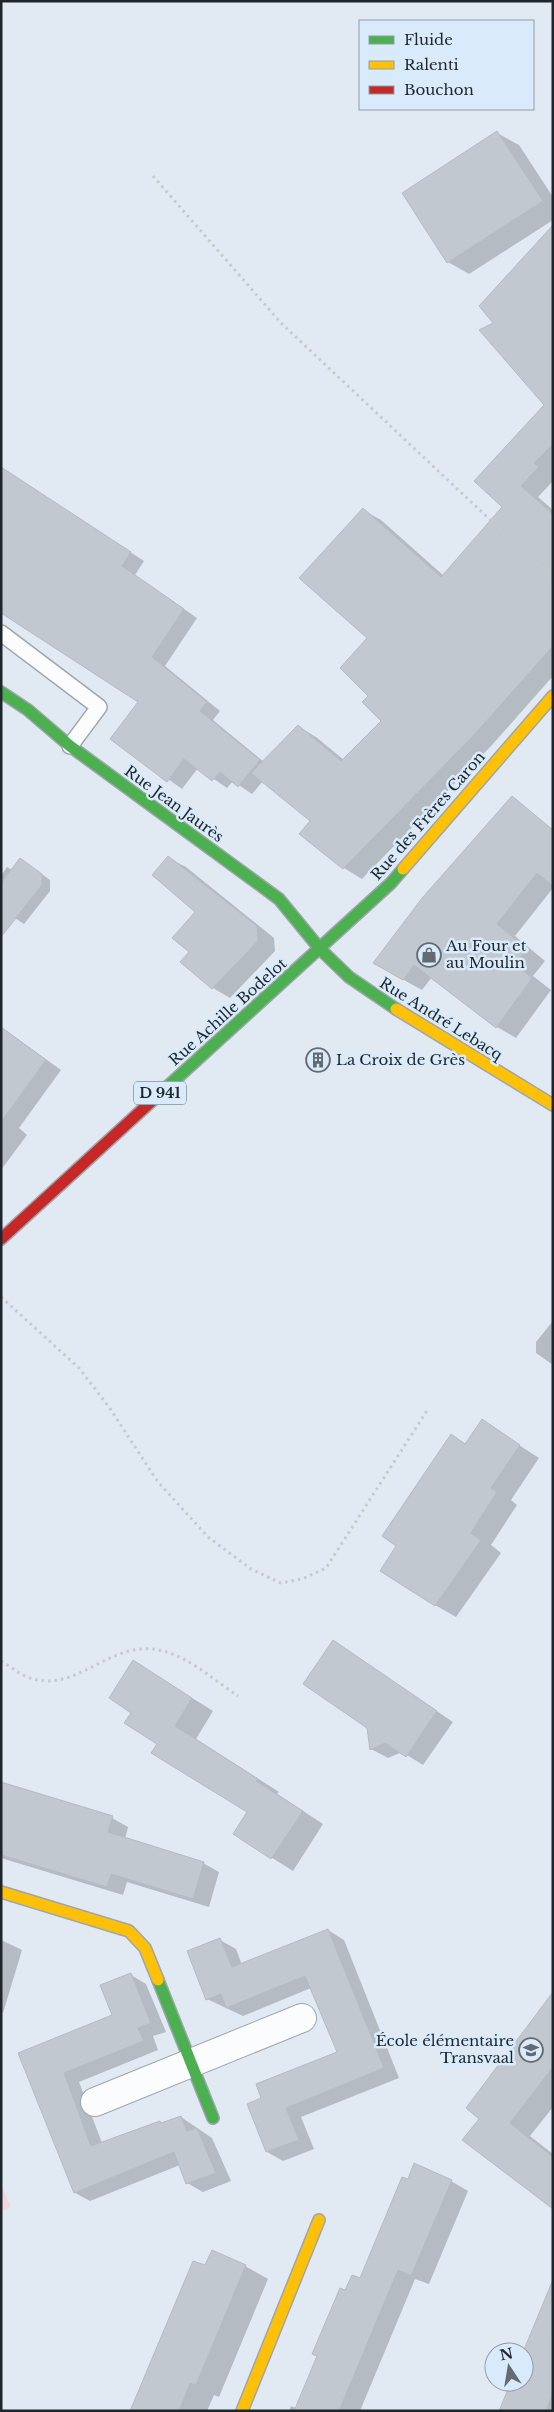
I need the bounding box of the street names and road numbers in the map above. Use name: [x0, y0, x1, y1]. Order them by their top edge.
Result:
street label: Rue des Frères Caron: [367, 747, 489, 884]
street label: Rue Jean Jaurès: [121, 761, 228, 846]
street label: Rue Achille Bodelot: [165, 953, 291, 1070]
street label: Rue André Lebacq: [376, 973, 506, 1064]
road number: D 941: [134, 1082, 186, 1104]

